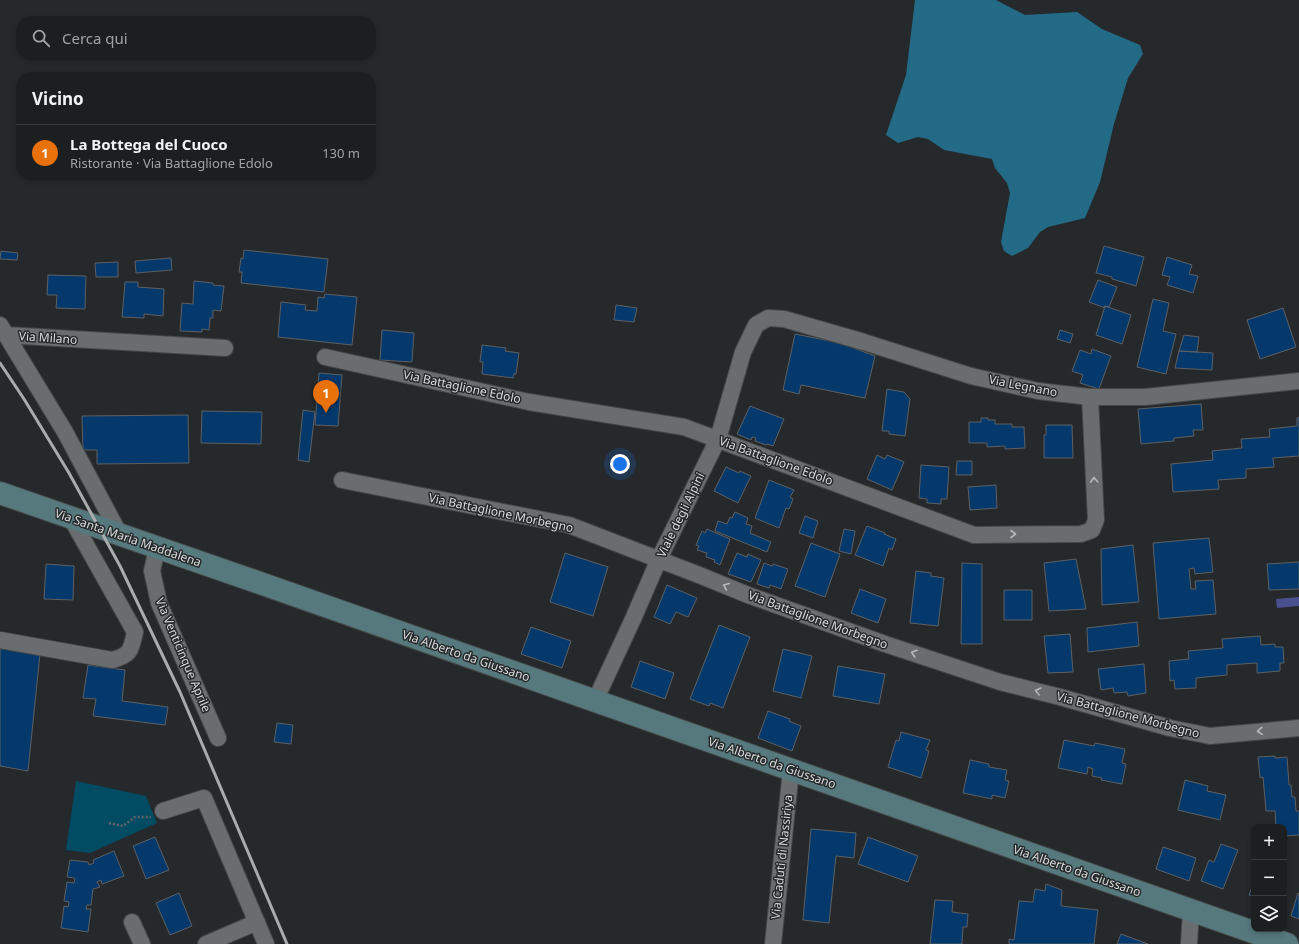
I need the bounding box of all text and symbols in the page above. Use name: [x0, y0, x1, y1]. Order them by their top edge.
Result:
search box: [16, 16, 376, 60]
icon: search: [30, 27, 52, 49]
text: Cerca qui: [62, 28, 128, 48]
text: Vicino: [32, 87, 84, 110]
text: La Bottega del Cuoco: [70, 134, 228, 154]
text: 1: [41, 144, 49, 162]
text: 130 m: [322, 144, 360, 162]
text: Ristorante · Via Battaglione Edolo: [70, 154, 273, 172]
street label: Via Milano: [18, 327, 78, 348]
street label: Via Battaglione Edolo: [402, 366, 523, 407]
street label: Via Legnano: [987, 371, 1059, 400]
pin: 1: [313, 380, 339, 413]
street label: Via Battaglione Edolo: [717, 432, 835, 489]
your location: [610, 454, 630, 474]
street label: Viale degli Alpini: [653, 469, 708, 560]
one-way arrow: [1090, 477, 1098, 483]
street label: Via Battaglione Morbegno: [427, 489, 575, 536]
street label: Via Santa Maria Maddalena: [53, 504, 204, 571]
one-way arrow: [1010, 530, 1016, 539]
one-way arrow: [722, 582, 729, 590]
street label: Via Battaglione Morbegno: [746, 586, 890, 653]
street label: Via Venticinque Aprile: [152, 595, 215, 715]
street label: Via Alberto da Giussano: [400, 626, 532, 685]
one-way arrow: [911, 650, 918, 658]
street label: Via Battaglione Morbegno: [1055, 687, 1202, 742]
one-way arrow: [1035, 688, 1041, 696]
one-way arrow: [1257, 727, 1263, 736]
street label: Via Alberto da Giussano: [706, 733, 838, 792]
street label: Via Caduti di Nassiriya: [767, 794, 796, 920]
map controls: [1251, 824, 1287, 932]
button: +: [1251, 824, 1287, 860]
street label: Via Alberto da Giussano: [1011, 841, 1143, 900]
button: −: [1251, 860, 1287, 896]
button: layers: [1251, 896, 1287, 932]

